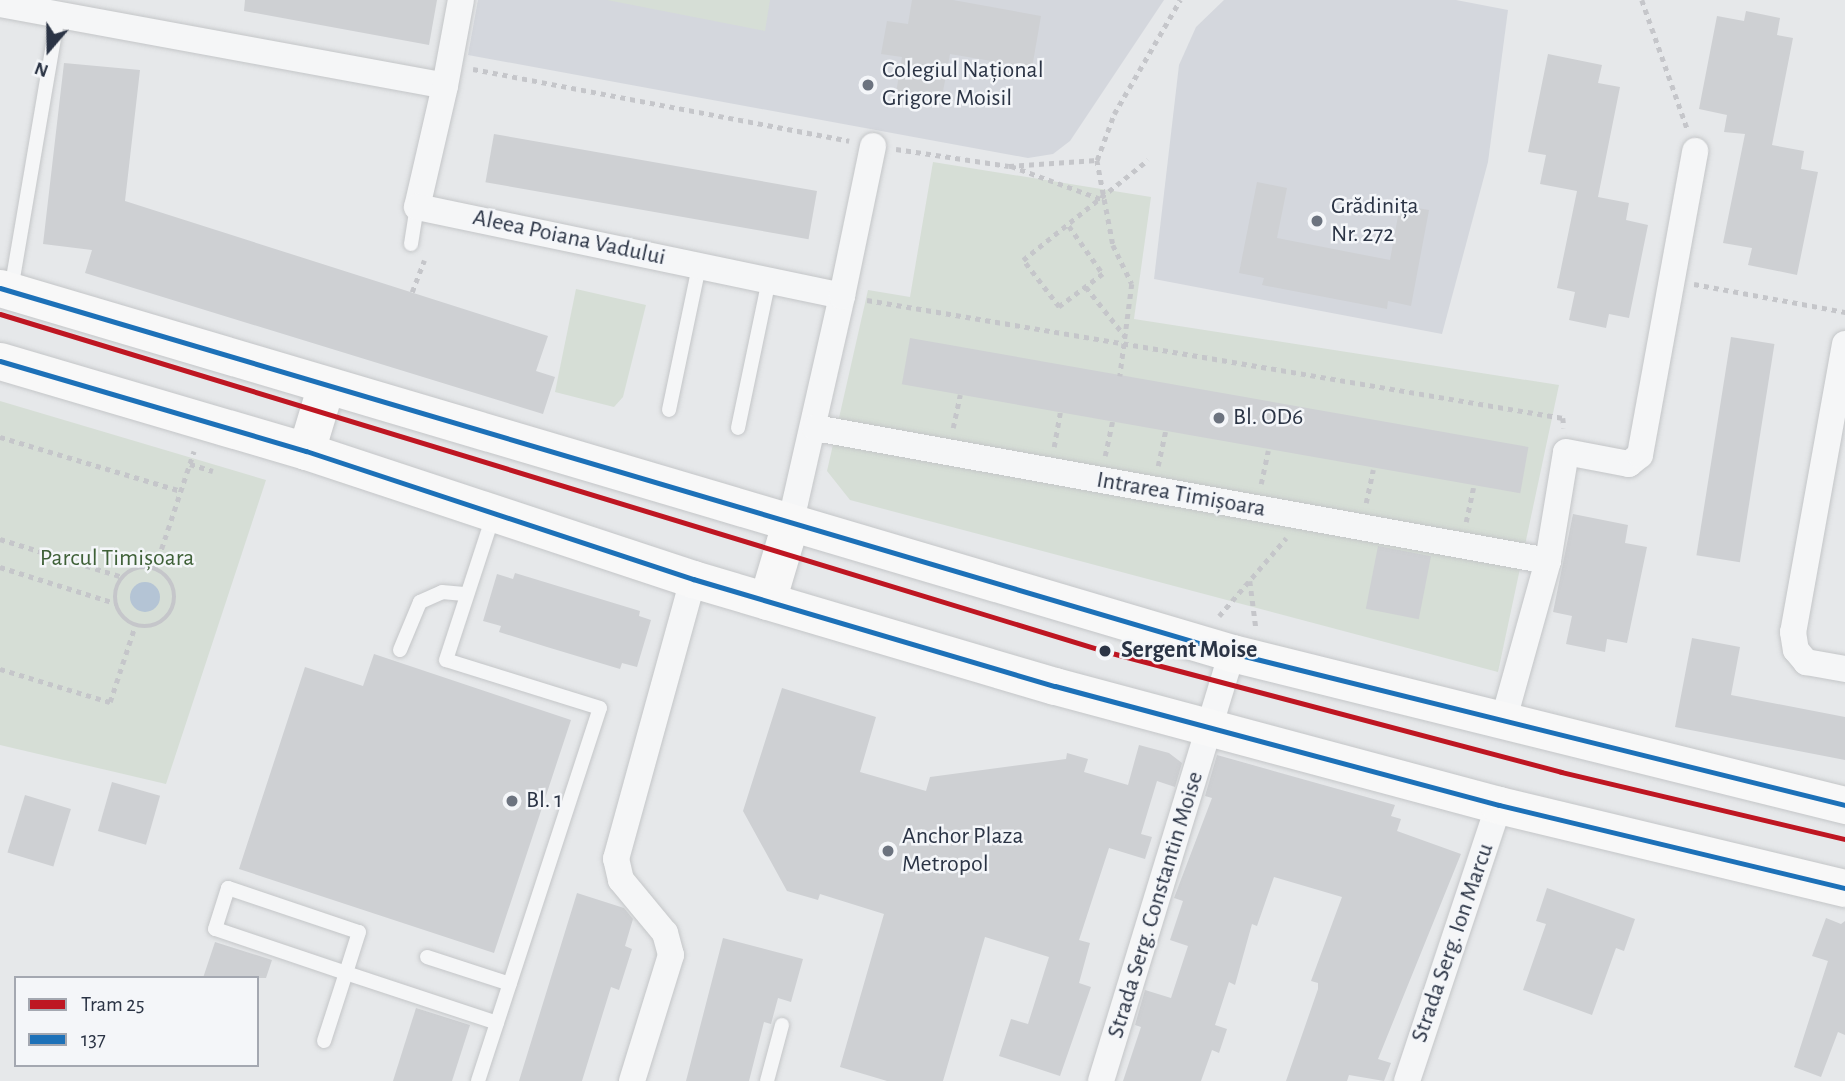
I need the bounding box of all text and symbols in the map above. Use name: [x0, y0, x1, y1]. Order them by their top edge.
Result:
north arrow: [14, 14, 84, 84]
place label: Colegiul Național Grigore Moisil: [882, 57, 1044, 113]
text: N: [32, 58, 51, 80]
marker: Colegiul Național Grigore Moisil: [860, 77, 876, 93]
place label: Grădinița Nr. 272: [1331, 193, 1419, 249]
street label: Aleea Poiana Vadului: [470, 204, 668, 272]
marker: Grădinița Nr. 272: [1309, 213, 1325, 229]
place label: Bl. OD6: [1233, 404, 1303, 432]
marker: Bl. OD6: [1211, 410, 1227, 426]
street label: Intrarea Timișoara: [1094, 466, 1268, 524]
park label: Parcul Timișoara: [40, 545, 194, 573]
place label: Sergent Moise: [1121, 637, 1257, 665]
marker: Sergent Moise: [1095, 641, 1115, 661]
street label: Strada Serg. Constantin Moise: [1102, 768, 1210, 1042]
place label: Bl. 1: [526, 787, 563, 815]
marker: Bl. 1: [504, 793, 520, 809]
place label: Anchor Plaza Metropol: [902, 823, 1023, 879]
street label: Strada Serg. Ion Marcu: [1405, 840, 1501, 1046]
marker: Anchor Plaza Metropol: [880, 843, 896, 859]
legend: [14, 976, 259, 1067]
text: Tram 25: [81, 994, 145, 1015]
text: 137: [81, 1029, 106, 1050]

